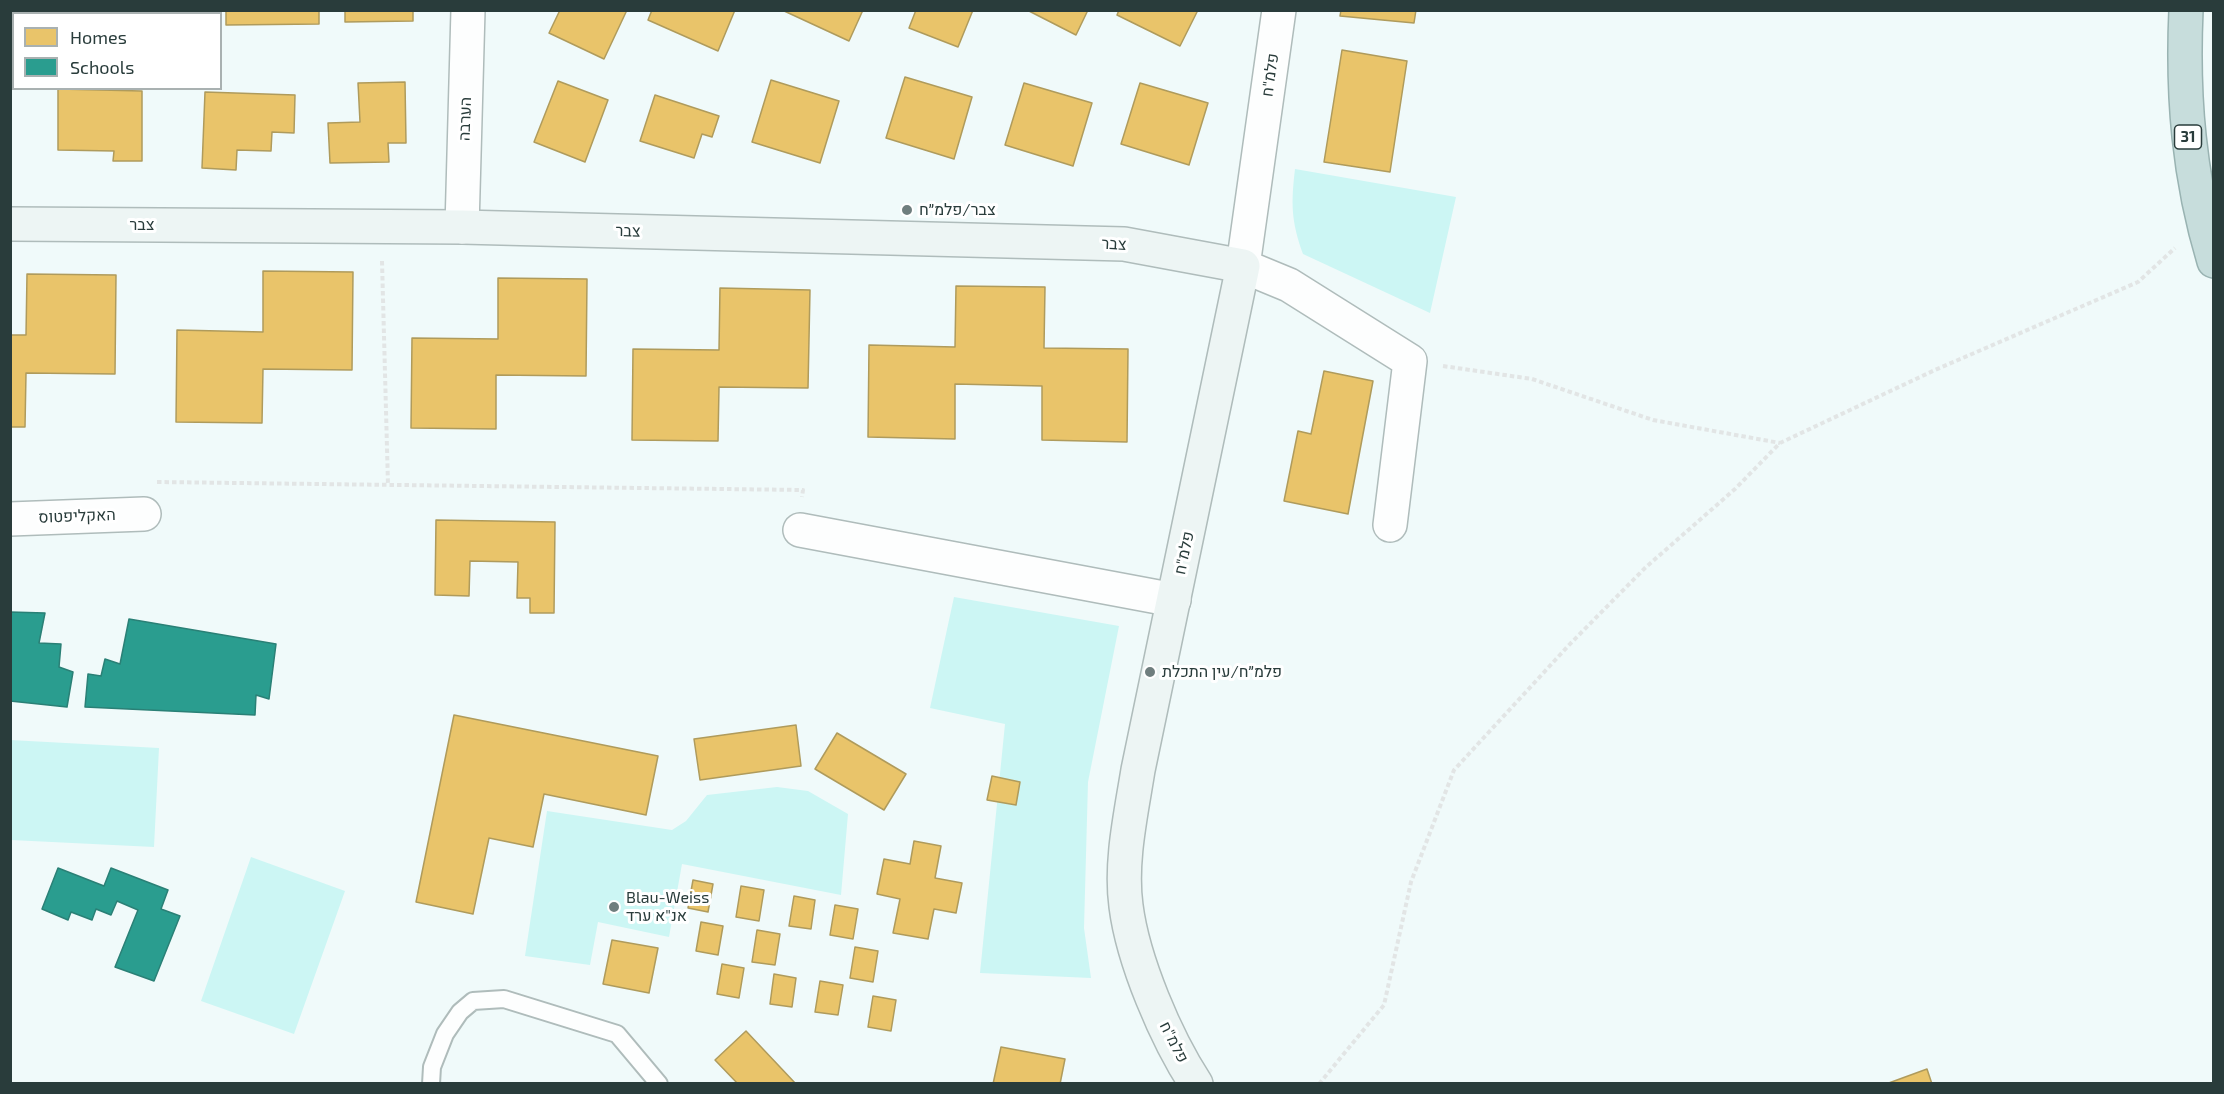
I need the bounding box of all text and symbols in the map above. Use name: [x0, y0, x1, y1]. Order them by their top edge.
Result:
legend: [12, 12, 222, 90]
text: Homes: [70, 26, 127, 48]
street label: פלמ"ח: [1257, 52, 1283, 98]
text: Schools: [70, 56, 134, 78]
street label: הערבה: [455, 97, 475, 141]
road number: 31: [2174, 125, 2202, 149]
place label: צבר/פלמ״ח: [919, 200, 996, 220]
marker: צבר/פלמ״ח: [900, 203, 914, 217]
street label: צבר: [129, 215, 155, 235]
street label: צבר: [615, 221, 641, 241]
street label: צבר: [1101, 234, 1127, 254]
street label: האקליפטוס: [38, 505, 116, 527]
street label: פלמ"ח: [1170, 530, 1198, 576]
place label: פלמ״ח/עין התכלת: [1162, 662, 1282, 682]
marker: פלמ״ח/עין התכלת: [1143, 665, 1157, 679]
place label: Blau-Weiss אנ"א ערד: [626, 888, 709, 926]
marker: Blau-Weiss אנ"א ערד: [607, 900, 621, 914]
street label: פלמ"ח: [1156, 1018, 1192, 1066]

